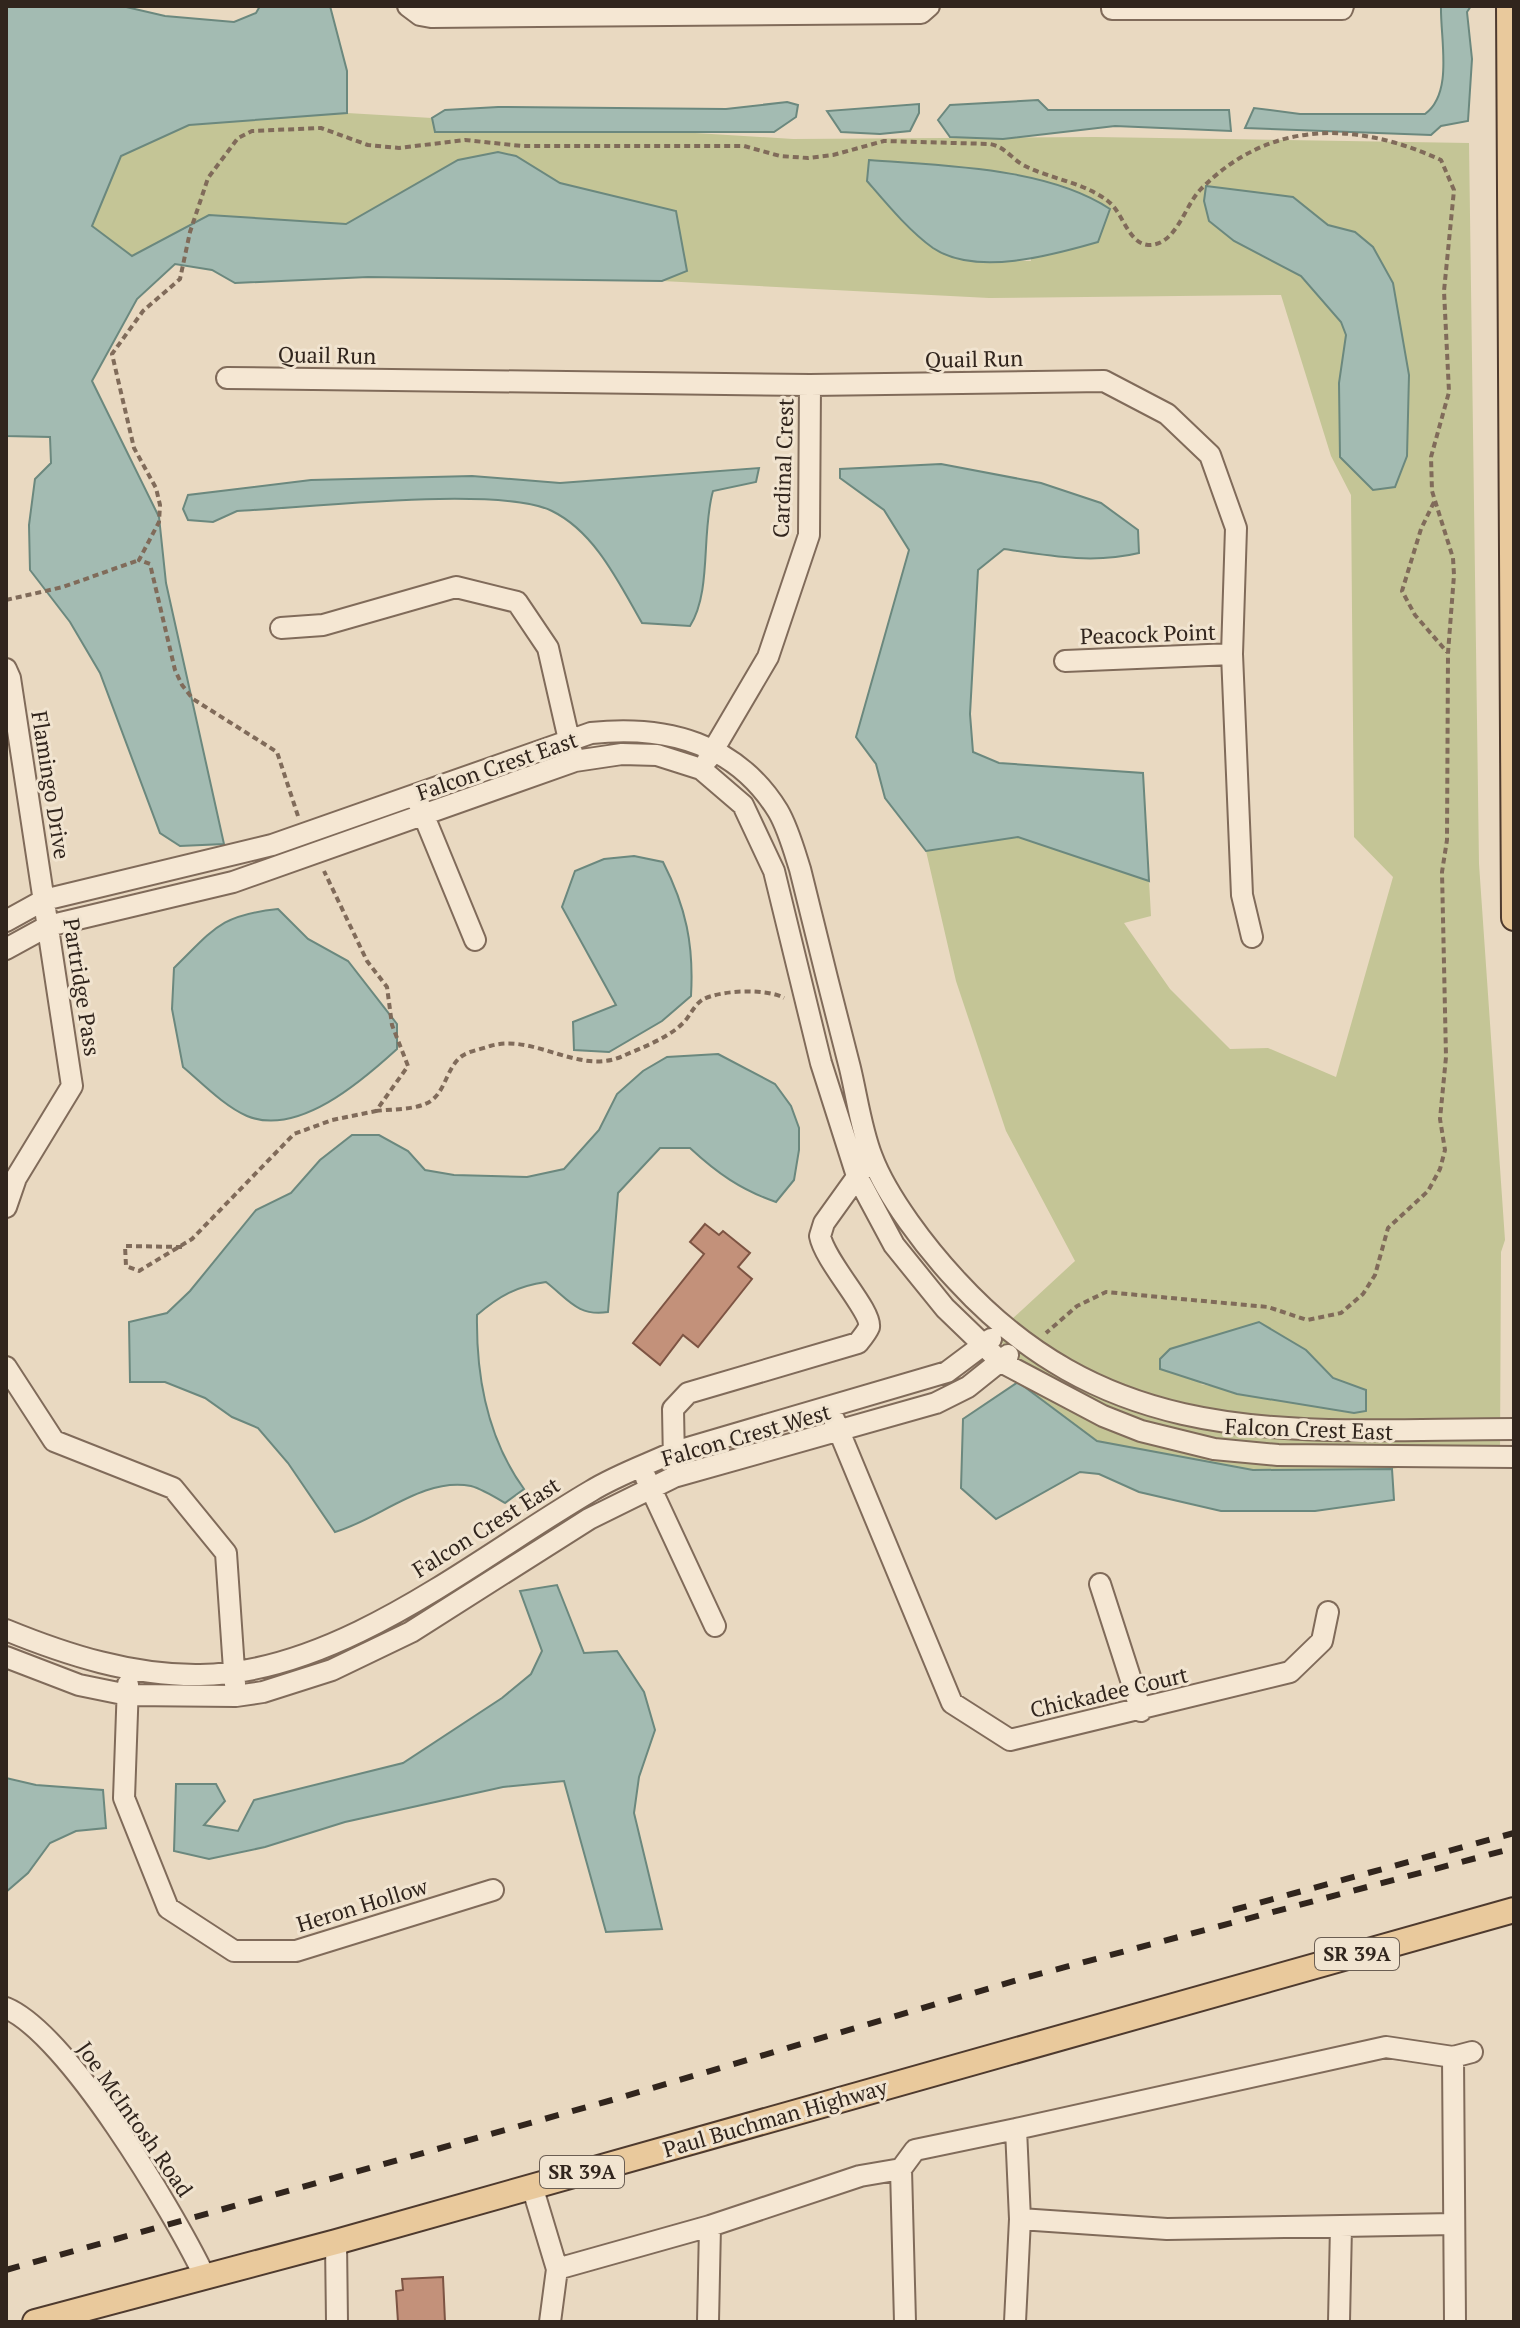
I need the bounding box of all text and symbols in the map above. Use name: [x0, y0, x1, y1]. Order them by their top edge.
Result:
street label: Quail Run: [278, 339, 376, 370]
street label: Quail Run: [925, 343, 1023, 374]
street label: Cardinal Crest: [766, 397, 799, 538]
street label: Peacock Point: [1079, 617, 1216, 650]
street label: Flamingo Drive: [25, 709, 78, 861]
street label: Falcon Crest East: [412, 724, 581, 807]
street label: Partridge Pass: [57, 916, 108, 1058]
street label: Falcon Crest West: [658, 1396, 834, 1473]
street label: Falcon Crest East: [1224, 1411, 1394, 1446]
street label: Falcon Crest East: [407, 1470, 565, 1584]
street label: Chickadee Court: [1027, 1659, 1191, 1724]
street label: Heron Hollow: [293, 1871, 432, 1938]
road number: SR 39A: [1315, 1938, 1399, 1970]
street label: Joe McIntosh Road: [71, 2035, 200, 2202]
street label: Paul Buchman Highway: [659, 2071, 891, 2163]
road number: SR 39A: [540, 2156, 624, 2188]

